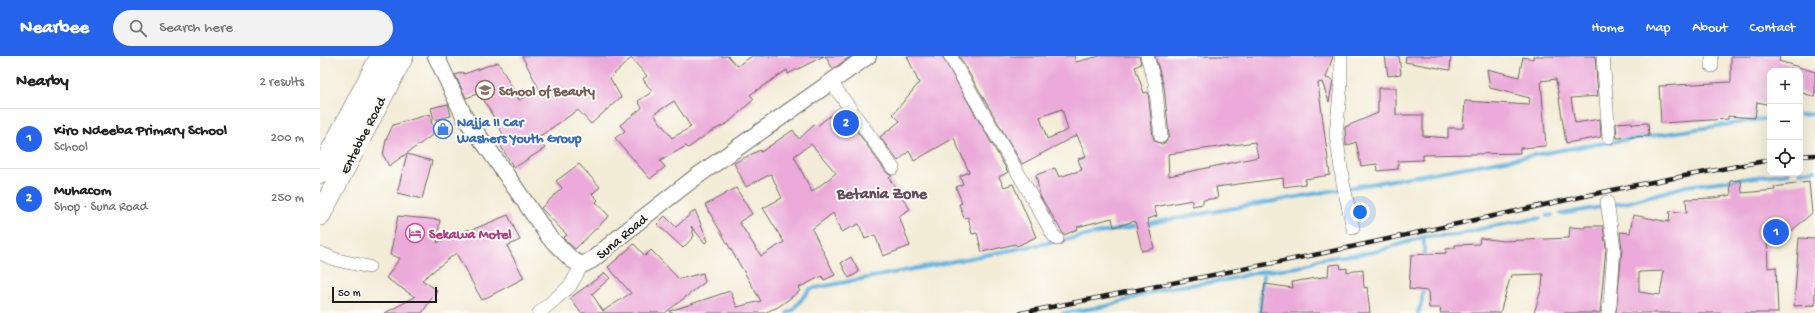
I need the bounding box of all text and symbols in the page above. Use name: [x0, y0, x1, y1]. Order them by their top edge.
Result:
search box: [113, 10, 393, 46]
text: Nearbee: [20, 17, 89, 40]
icon: search: [127, 17, 149, 39]
text: Search here: [159, 19, 233, 37]
text: Home: [1592, 20, 1624, 37]
text: Map: [1646, 20, 1670, 37]
text: About: [1692, 20, 1728, 37]
text: Contact: [1750, 20, 1795, 37]
map controls: [1767, 68, 1803, 176]
button: +: [1767, 68, 1803, 104]
text: Nearby: [16, 72, 69, 92]
text: 2 results: [259, 75, 304, 90]
school or university icon: School of Beauty: [474, 79, 496, 101]
place label: School of Beauty: [499, 84, 595, 101]
street label: Entebbe Road: [338, 93, 392, 178]
button: −: [1767, 104, 1803, 140]
pin: 2: [833, 108, 859, 138]
place label: Najja II Car Washers Youth Group: [456, 115, 582, 148]
shop icon: Najja II Car Washers Youth Group: [432, 118, 454, 140]
text: Kiro Ndeeba Primary School: [54, 122, 227, 140]
text: 1: [26, 131, 32, 146]
text: 200 m: [271, 131, 304, 146]
text: School: [54, 140, 88, 155]
button: locate: [1767, 140, 1803, 176]
text: Muhacom: [54, 182, 111, 200]
district label: Betania Zone: [836, 186, 928, 205]
text: 2: [26, 191, 32, 206]
text: 250 m: [271, 191, 304, 206]
text: Shop · Suna Road: [54, 200, 147, 215]
your location: [1350, 202, 1370, 222]
street label: Suna Road: [594, 211, 653, 264]
pin: 1: [1763, 217, 1789, 247]
hotel icon: Sekawa Motel: [404, 222, 426, 244]
place label: Sekawa Motel: [429, 227, 512, 244]
scale bar: [332, 285, 437, 304]
text: 50 m: [338, 288, 360, 300]

